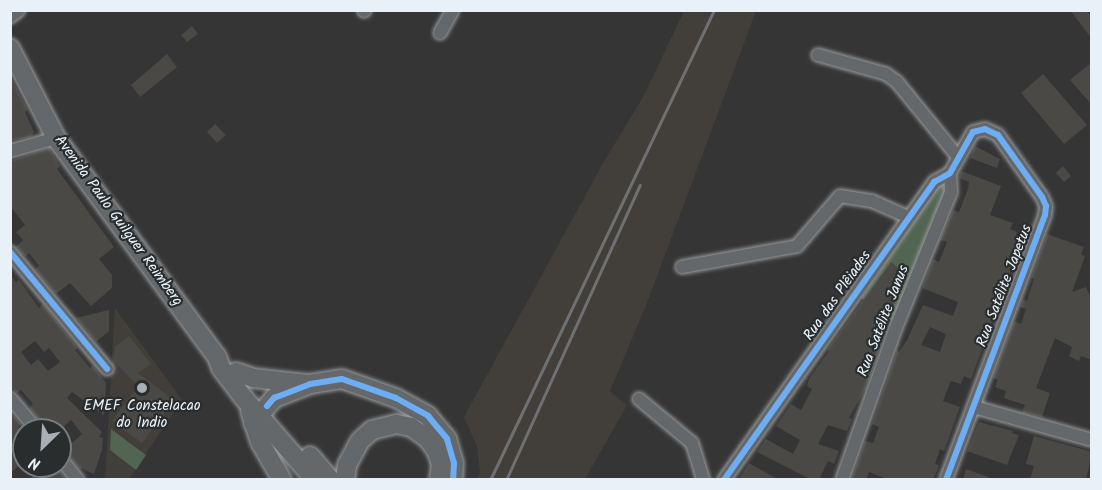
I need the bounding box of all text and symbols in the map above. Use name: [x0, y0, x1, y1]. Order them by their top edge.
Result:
street label: Avenida Paulo Guilguer Reimberg: [50, 132, 186, 310]
street label: Rua Satélite Japetus: [973, 222, 1037, 350]
street label: Rua das Plêiades: [800, 248, 876, 344]
street label: Rua Satélite Janus: [854, 263, 914, 379]
marker: EMEF Constelacao do Indio: [135, 381, 149, 395]
place label: EMEF Constelacao do Indio: [83, 397, 201, 432]
north arrow: [12, 418, 72, 478]
text: N: [25, 449, 45, 476]

